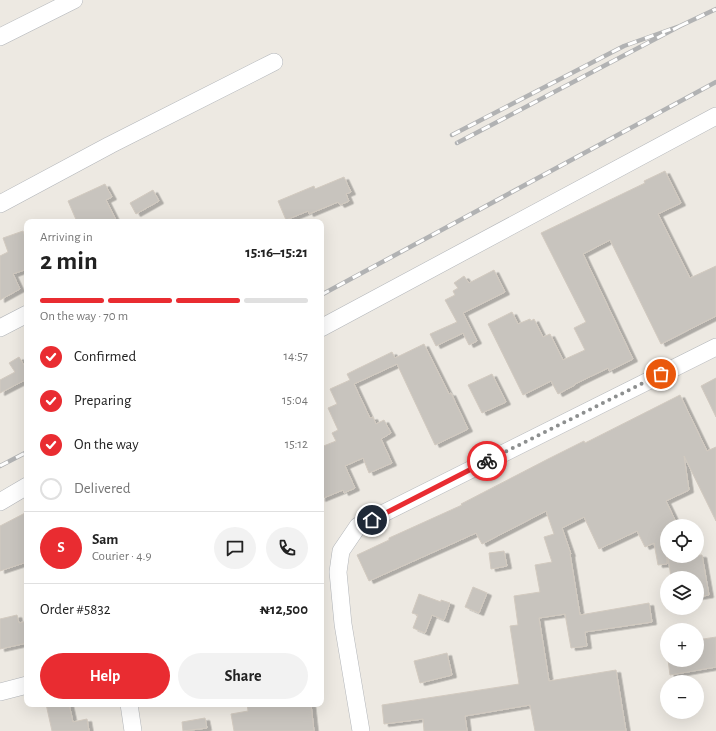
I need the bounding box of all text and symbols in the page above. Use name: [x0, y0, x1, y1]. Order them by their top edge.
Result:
text: Arriving in: [40, 231, 93, 244]
text: 15:16–15:21: [245, 245, 308, 260]
text: 2 min: [40, 248, 98, 274]
text: On the way · 70 m: [40, 310, 128, 323]
icon: check: [40, 346, 62, 368]
text: Confirmed: [74, 349, 136, 364]
text: 14:57: [283, 350, 308, 363]
pin: [644, 357, 678, 391]
icon: bag: [650, 363, 672, 385]
icon: check: [40, 390, 62, 412]
text: Preparing: [74, 393, 131, 408]
text: 15:04: [282, 394, 308, 407]
icon: check: [40, 434, 62, 456]
text: On the way: [74, 437, 139, 452]
text: 15:12: [285, 438, 308, 451]
courier: [467, 441, 507, 481]
icon: bike: [476, 450, 498, 472]
text: Delivered: [74, 481, 131, 496]
pin: [355, 503, 389, 537]
icon: home: [361, 509, 383, 531]
map controls: [660, 519, 704, 719]
button: locate: [660, 519, 704, 563]
button: chat: [214, 527, 256, 569]
button: phone: [266, 527, 308, 569]
text: Sam: [92, 532, 118, 547]
text: S: [57, 540, 65, 555]
text: Courier · 4.9: [92, 550, 152, 563]
button: layers: [660, 571, 704, 615]
text: Order #5832: [40, 602, 111, 617]
text: ₦12,500: [259, 602, 308, 617]
button: +: [660, 623, 704, 667]
button: Help: [40, 653, 170, 699]
button: Share: [178, 653, 308, 699]
button: −: [660, 675, 704, 719]

